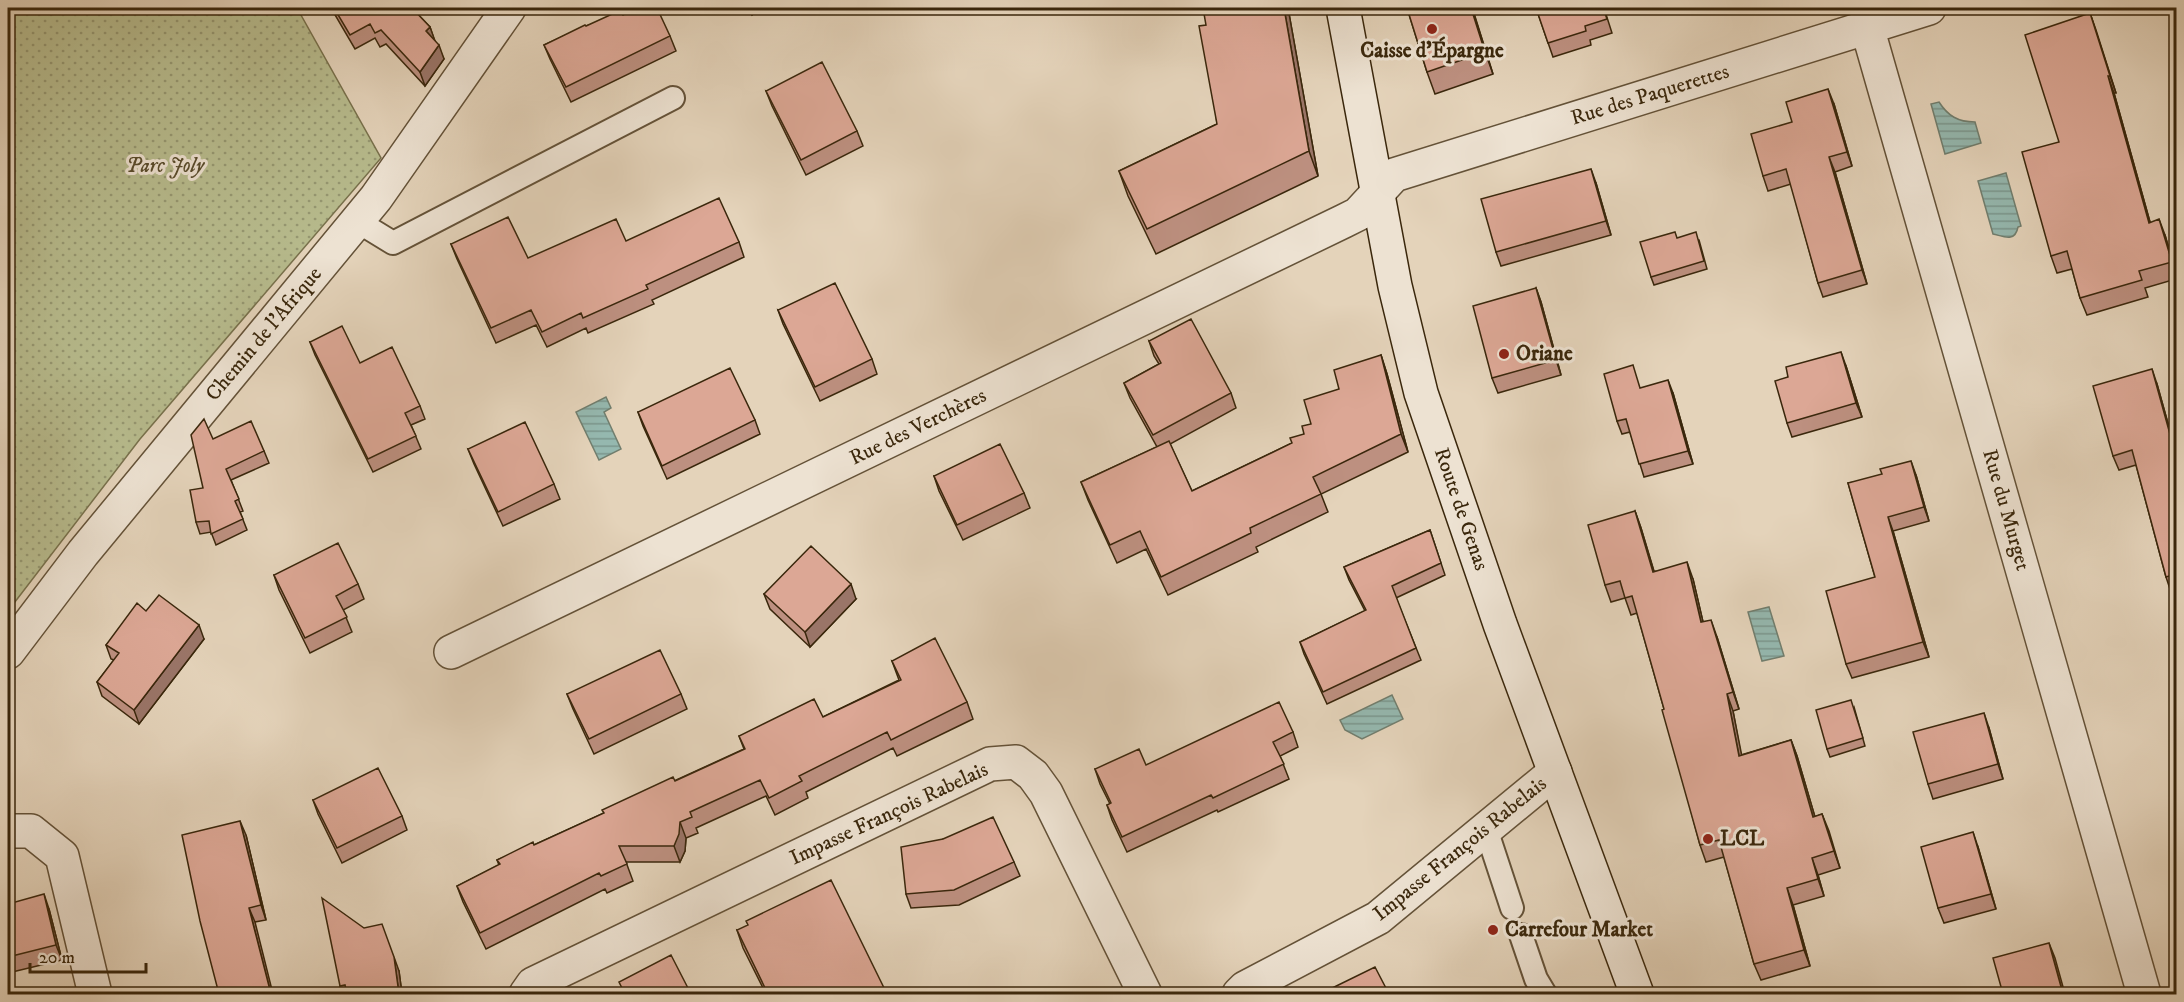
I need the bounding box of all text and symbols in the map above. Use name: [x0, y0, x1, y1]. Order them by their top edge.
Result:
marker: Caisse d'Épargne: [1425, 22, 1439, 36]
place label: Caisse d'Épargne: [1360, 36, 1504, 64]
street label: Rue des Paquerettes: [1568, 59, 1732, 131]
park label: Parc Joly: [126, 153, 206, 179]
street label: Chemin de l'Afrique: [200, 261, 328, 406]
place label: Oriane: [1516, 341, 1573, 367]
marker: Oriane: [1497, 347, 1511, 361]
street label: Rue des Verchères: [845, 383, 991, 471]
street label: Route de Genas: [1428, 444, 1494, 574]
street label: Rue du Murget: [1976, 446, 2036, 574]
street label: Impasse François Rabelais: [786, 757, 992, 871]
street label: Impasse François Rabelais: [1368, 771, 1552, 927]
place label: LCL: [1720, 826, 1765, 852]
marker: LCL: [1701, 832, 1715, 846]
place label: Carrefour Market: [1505, 917, 1653, 943]
marker: Carrefour Market: [1486, 923, 1500, 937]
scale bar: [30, 936, 146, 974]
text: 20 m: [39, 947, 75, 969]

